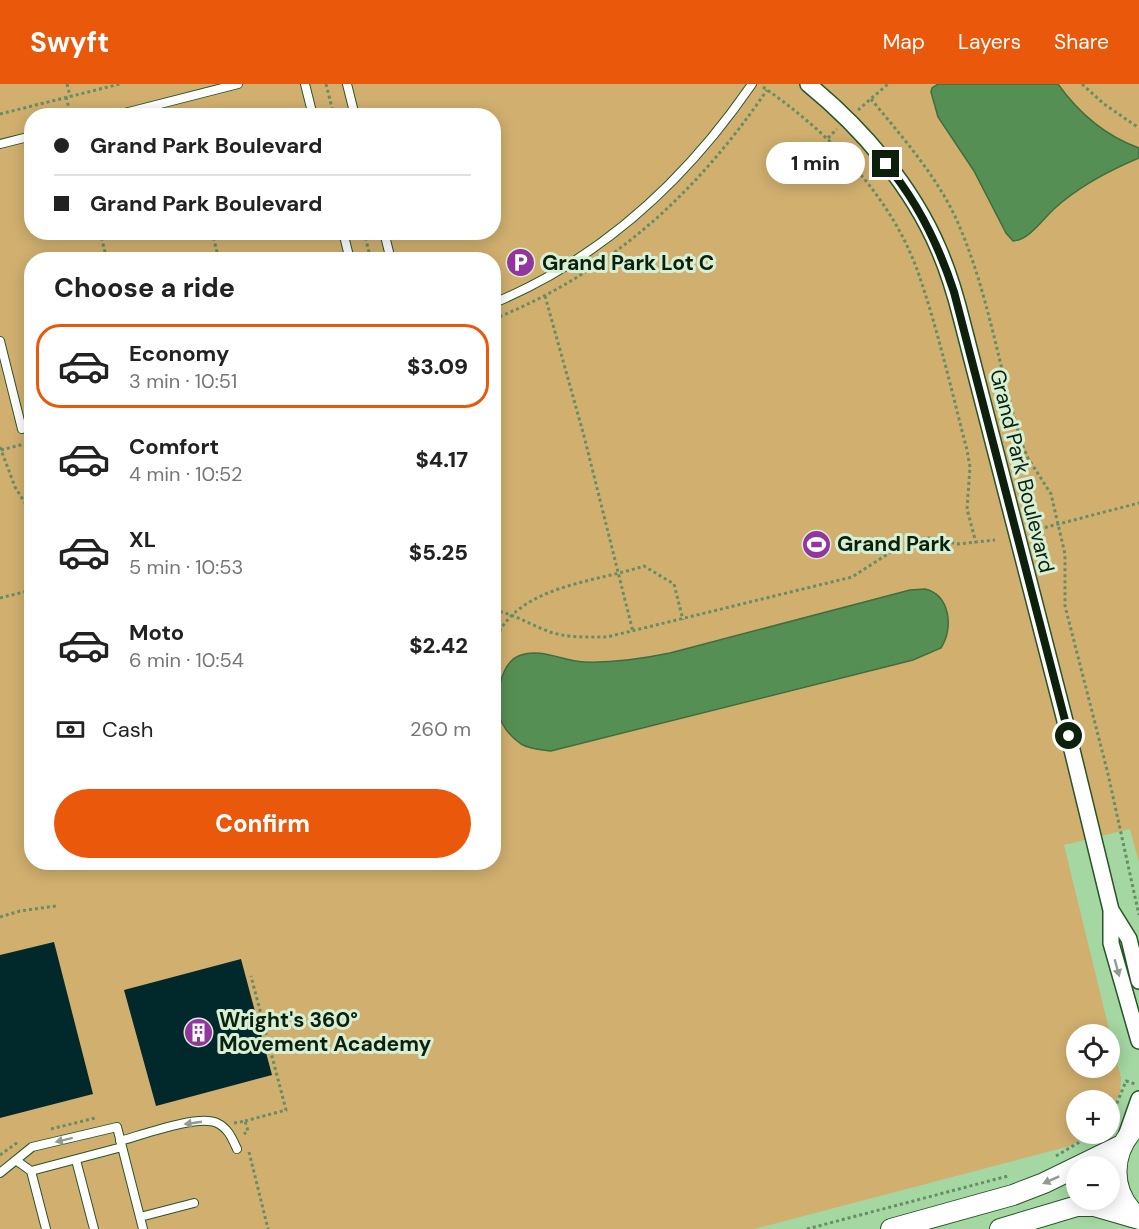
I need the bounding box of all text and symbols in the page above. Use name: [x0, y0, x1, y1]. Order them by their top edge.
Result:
text: Swyft: [30, 24, 109, 61]
text: Map: [883, 28, 925, 56]
text: Layers: [958, 28, 1021, 56]
text: Share: [1054, 28, 1109, 56]
text: Grand Park Boulevard: [90, 131, 322, 160]
callout: 1 min: [766, 143, 865, 185]
text: 1 min: [791, 150, 840, 176]
route end: [872, 150, 899, 177]
text: Grand Park Boulevard: [90, 189, 322, 218]
parking icon: Grand Park Lot C: [505, 247, 537, 279]
place label: Grand Park Lot C: [542, 249, 714, 277]
text: Choose a ride: [54, 270, 235, 305]
icon: car: [57, 339, 111, 393]
text: Economy: [129, 339, 229, 368]
text: $3.09: [407, 352, 468, 381]
street label: Grand Park Boulevard: [983, 366, 1061, 576]
text: 3 min · 10:51: [129, 368, 237, 394]
icon: car: [57, 432, 111, 486]
text: Comfort: [129, 432, 219, 461]
text: $4.17: [415, 445, 468, 474]
text: 4 min · 10:52: [129, 461, 243, 487]
icon: car: [57, 525, 111, 579]
text: XL: [129, 525, 156, 554]
sports icon: Grand Park: [800, 528, 832, 560]
place label: Grand Park: [837, 530, 951, 558]
text: $5.25: [409, 538, 468, 567]
text: 5 min · 10:53: [129, 554, 243, 580]
icon: car: [57, 618, 111, 672]
text: Moto: [129, 618, 184, 647]
text: $2.42: [409, 631, 468, 660]
text: 6 min · 10:54: [129, 647, 244, 673]
icon: cash: [54, 713, 87, 746]
text: Cash: [102, 715, 153, 744]
text: 260 m: [410, 716, 471, 742]
route start: [1055, 722, 1082, 749]
button: Confirm: [54, 789, 471, 858]
one-way arrow: [1113, 959, 1123, 977]
place label: Wright's 360° Movement Academy: [219, 1006, 432, 1058]
building icon: Wright's 360° Movement Academy: [182, 1016, 214, 1048]
map controls: [1066, 1024, 1120, 1210]
button: locate: [1066, 1024, 1120, 1078]
button: +: [1066, 1090, 1120, 1144]
one-way arrow: [183, 1118, 202, 1127]
one-way arrow: [55, 1135, 74, 1145]
button: −: [1066, 1156, 1120, 1210]
one-way arrow: [1042, 1175, 1059, 1184]

